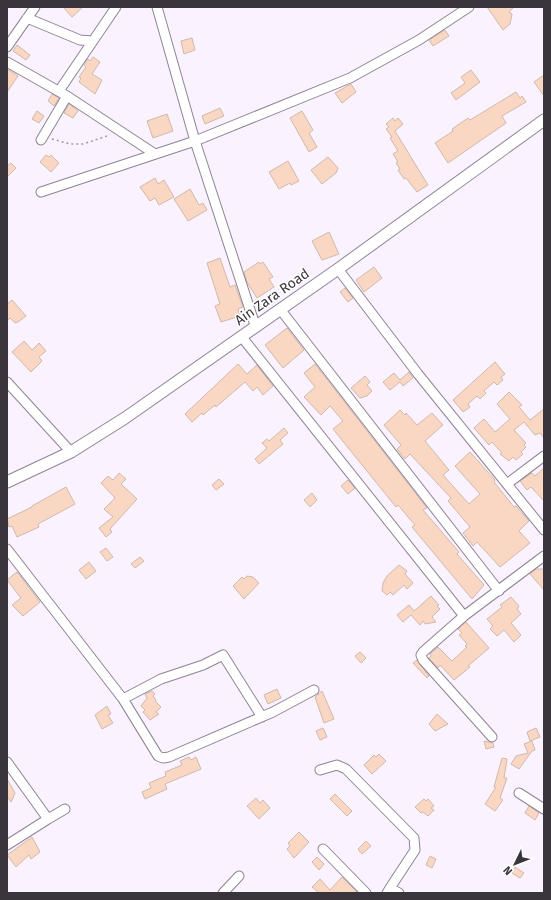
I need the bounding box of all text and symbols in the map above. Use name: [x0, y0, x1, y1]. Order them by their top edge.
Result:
street label: Ain Zara Road: [231, 265, 313, 329]
north arrow: [495, 844, 535, 884]
text: N: [501, 863, 515, 878]

